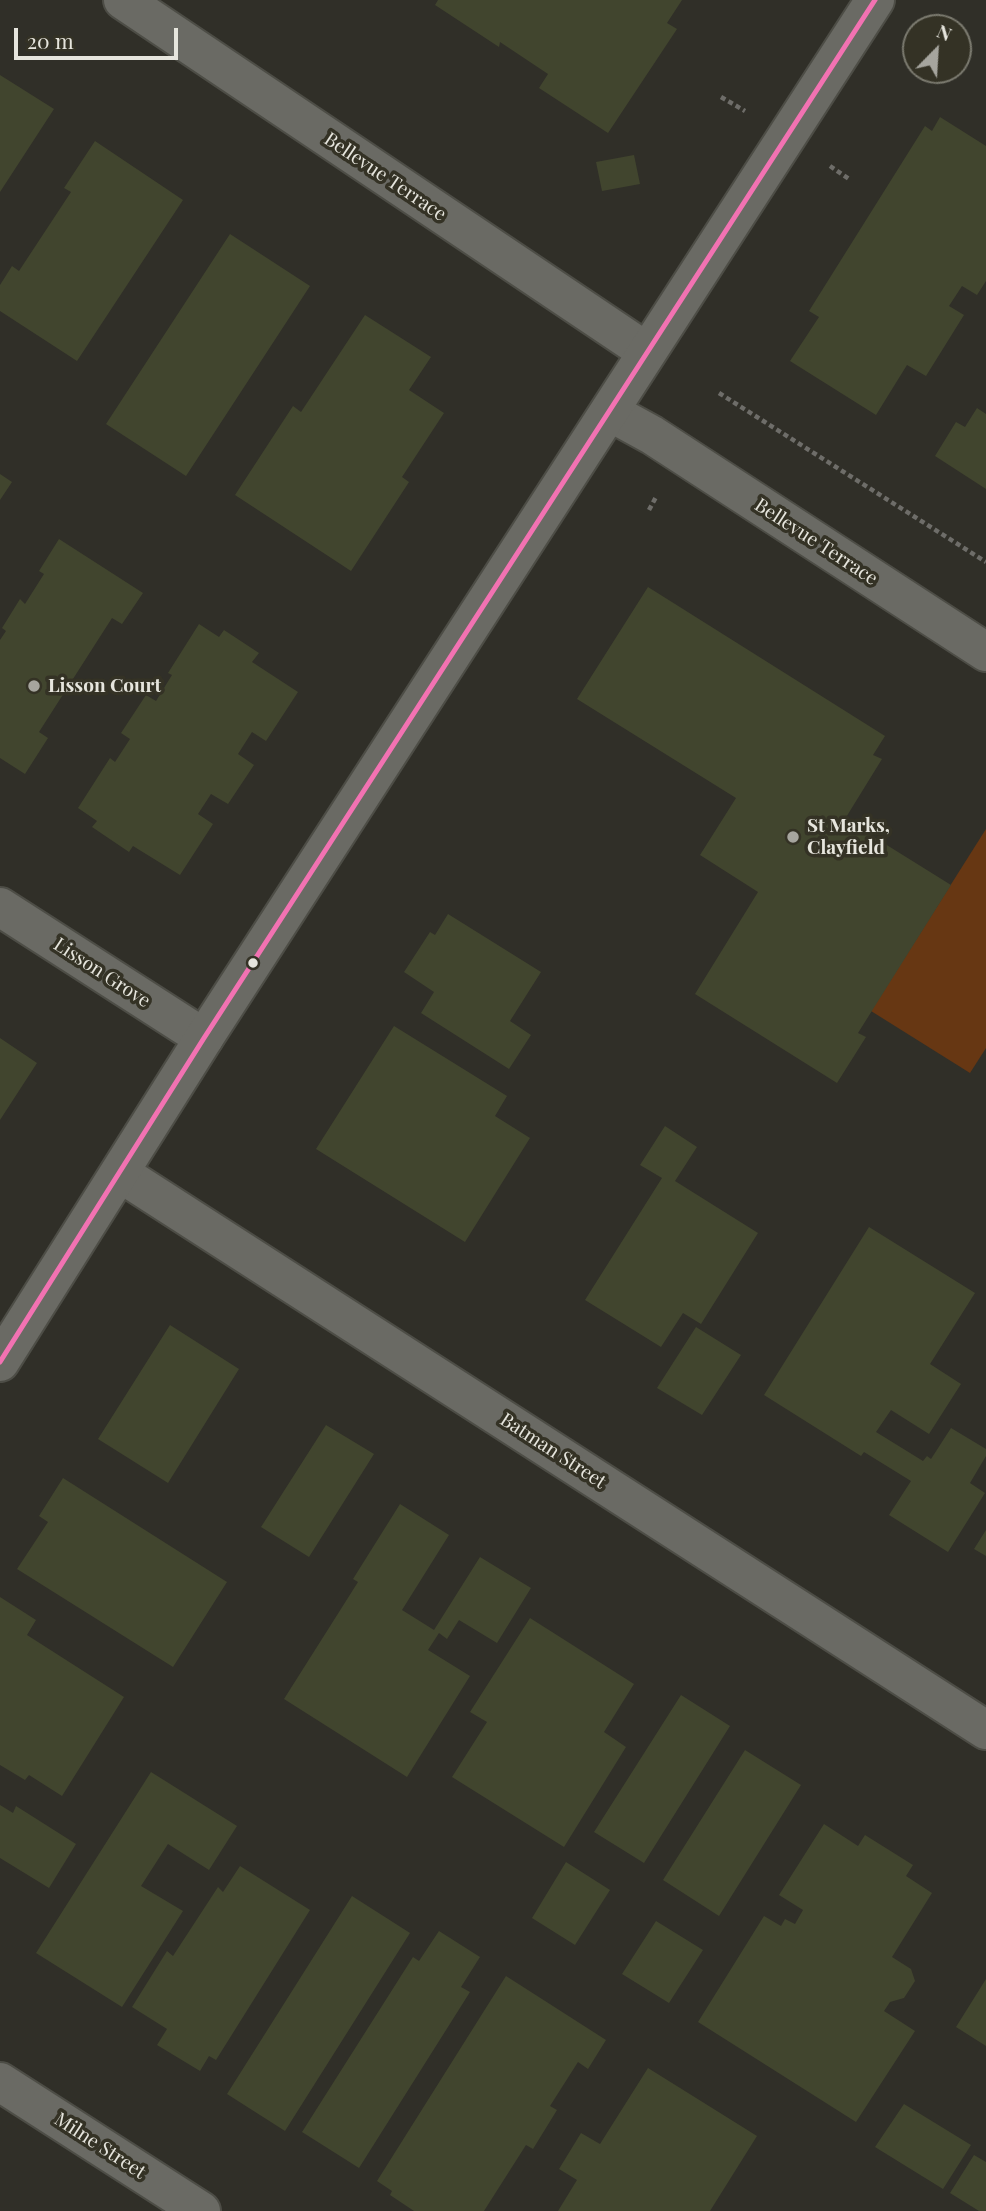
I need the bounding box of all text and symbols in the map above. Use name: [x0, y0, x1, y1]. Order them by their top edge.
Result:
scale bar: [18, 14, 182, 58]
north arrow: [902, 14, 972, 84]
text: N: [933, 17, 956, 46]
text: 20 m: [27, 26, 74, 54]
street label: Bellevue Terrace: [320, 128, 450, 226]
street label: Bellevue Terrace: [750, 494, 882, 590]
place label: Lisson Court: [48, 675, 161, 697]
marker: Lisson Court: [26, 678, 42, 694]
place label: St Marks, Clayfield: [807, 815, 890, 859]
marker: St Marks, Clayfield: [785, 829, 801, 845]
street label: Lisson Grove: [49, 933, 155, 1013]
unlabelled marker: [246, 956, 260, 970]
street label: Batman Street: [496, 1408, 610, 1494]
street label: Milne Street: [50, 2108, 150, 2184]

